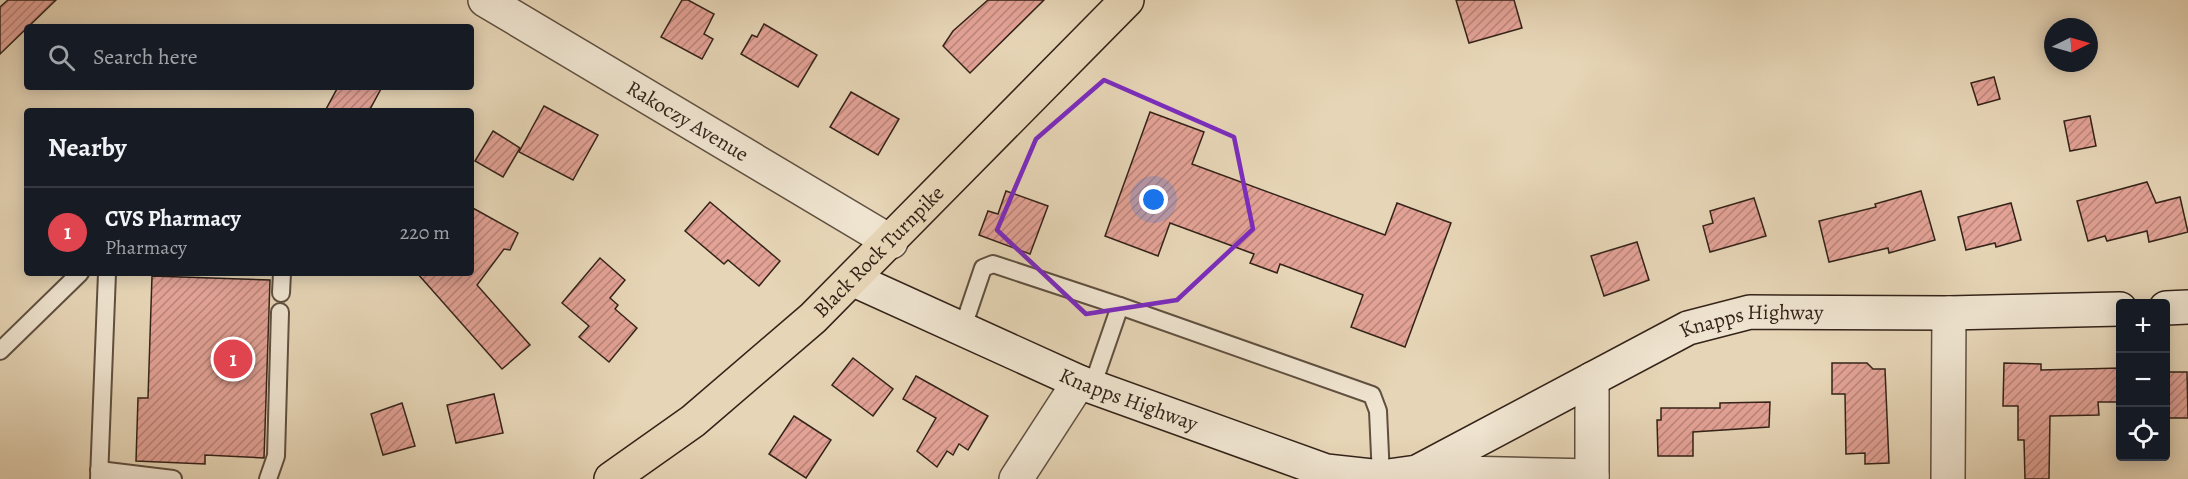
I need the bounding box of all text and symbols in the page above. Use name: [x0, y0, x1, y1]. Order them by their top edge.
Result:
north arrow: [2044, 18, 2098, 72]
search box: [24, 24, 474, 90]
icon: search: [45, 41, 78, 74]
text: Search here: [93, 42, 198, 72]
street label: Rakoczy Avenue: [622, 74, 754, 168]
text: Nearby: [48, 130, 127, 165]
street label: Black Rock Turnpike: [807, 179, 950, 324]
your location: [1139, 185, 1168, 214]
text: CVS Pharmacy: [105, 204, 241, 234]
text: 1: [64, 219, 71, 246]
text: 220 m: [400, 219, 450, 246]
text: Pharmacy: [105, 234, 187, 261]
street label: Knapps Highway: [1674, 298, 1824, 344]
map controls: [2116, 299, 2170, 461]
button: +: [2116, 299, 2170, 353]
pin: 1: [214, 336, 252, 382]
button: −: [2116, 353, 2170, 407]
street label: Knapps Highway: [1055, 361, 1202, 438]
button: locate: [2116, 407, 2170, 461]

